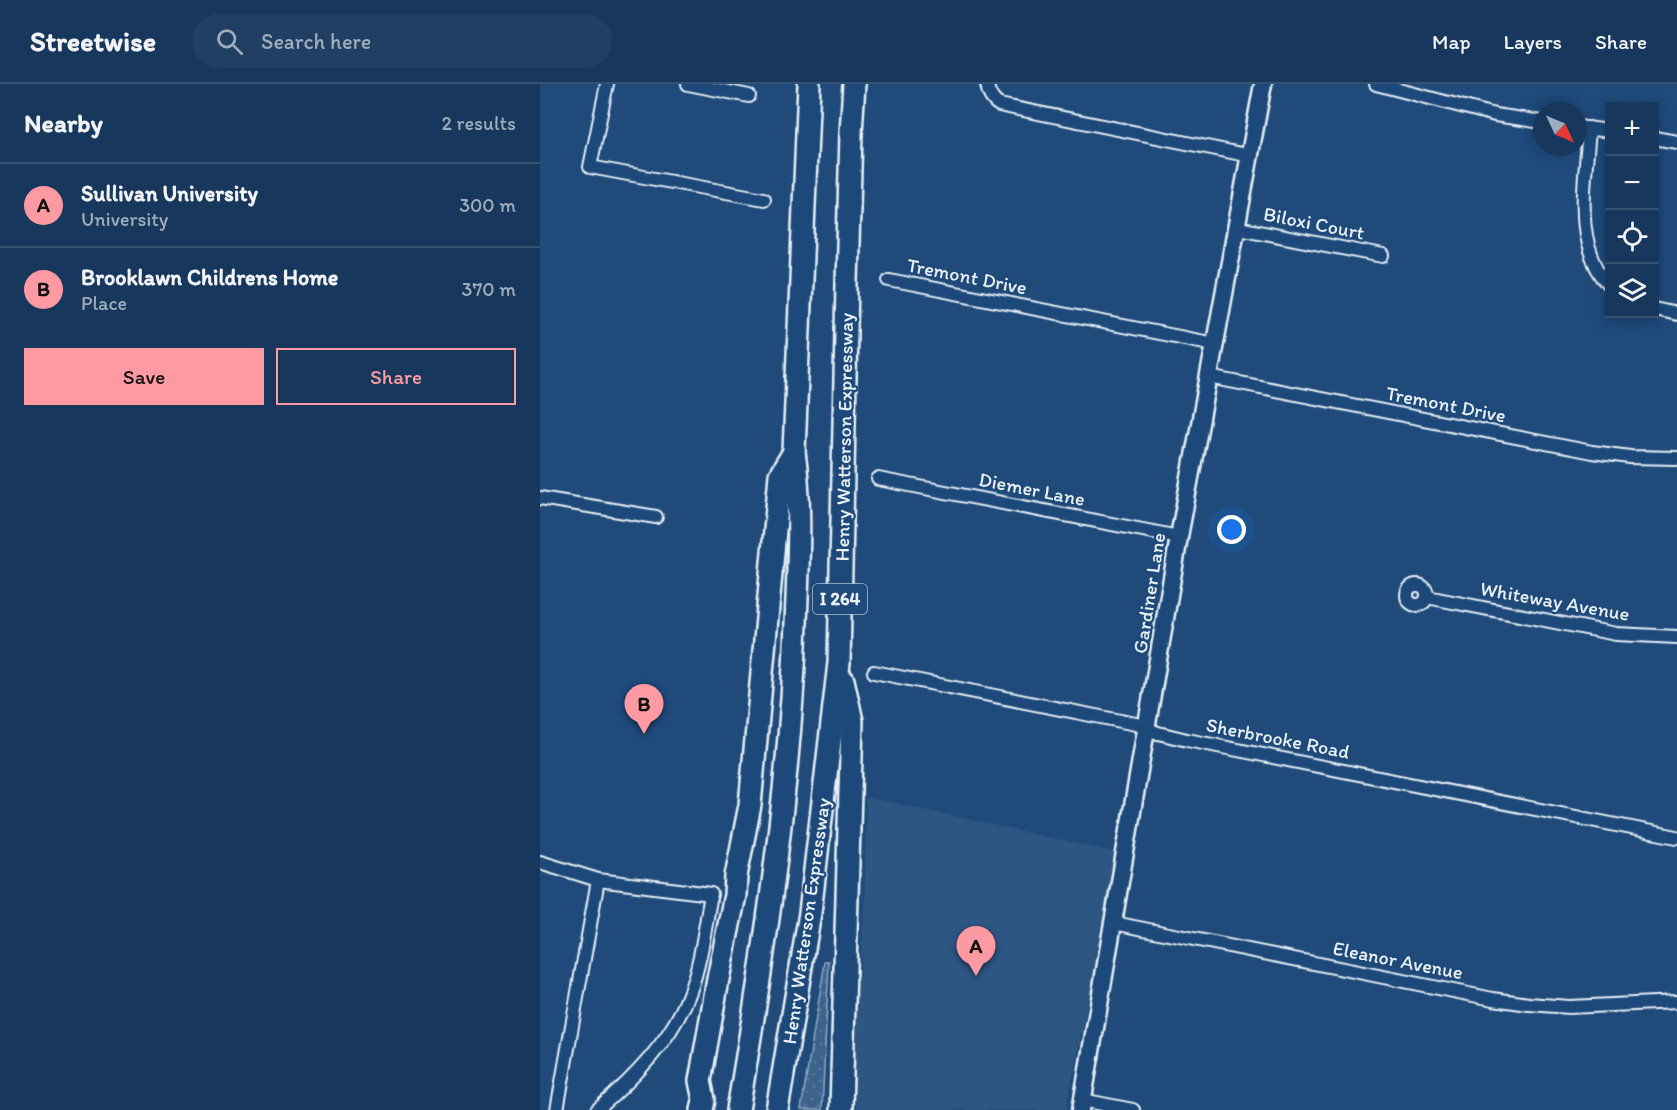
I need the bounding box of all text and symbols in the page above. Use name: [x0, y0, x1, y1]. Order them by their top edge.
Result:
search box: [192, 14, 612, 68]
text: Streetwise: [30, 24, 156, 58]
icon: search: [213, 25, 246, 58]
text: Search here: [261, 28, 371, 55]
text: Map: [1432, 29, 1471, 54]
text: Layers: [1504, 29, 1562, 54]
text: Share: [1595, 29, 1647, 54]
north arrow: [1533, 102, 1587, 156]
map controls: [1605, 102, 1659, 318]
button: +: [1605, 102, 1659, 156]
text: Nearby: [24, 107, 103, 139]
text: 2 results: [442, 111, 516, 135]
button: −: [1605, 156, 1659, 210]
text: Sullivan University: [81, 180, 258, 207]
text: A: [37, 193, 50, 217]
text: 300 m: [459, 193, 516, 217]
street label: Biloxi Court: [1261, 201, 1367, 245]
text: University: [81, 207, 168, 231]
button: locate: [1605, 210, 1659, 264]
street label: Tremont Drive: [905, 253, 1029, 299]
text: Brooklawn Childrens Home: [81, 264, 338, 291]
button: layers: [1605, 264, 1659, 318]
text: B: [37, 277, 50, 301]
text: 370 m: [462, 277, 516, 301]
text: Place: [81, 291, 127, 315]
street label: Henry Watterson Expressway: [830, 312, 858, 561]
button: Save: [24, 348, 264, 405]
button: Share: [276, 348, 516, 405]
street label: Tremont Drive: [1384, 381, 1508, 427]
street label: Diemer Lane: [977, 467, 1087, 511]
your location: [1217, 515, 1246, 544]
street label: Gardiner Lane: [1128, 531, 1170, 655]
street label: Whiteway Avenue: [1478, 576, 1632, 626]
road number: I 264: [813, 584, 867, 614]
pin: B: [624, 684, 664, 734]
street label: Sherbrooke Road: [1204, 712, 1352, 764]
street label: Henry Watterson Expressway: [777, 796, 835, 1046]
pin: A: [956, 926, 996, 976]
street label: Eleanor Avenue: [1331, 936, 1465, 984]

